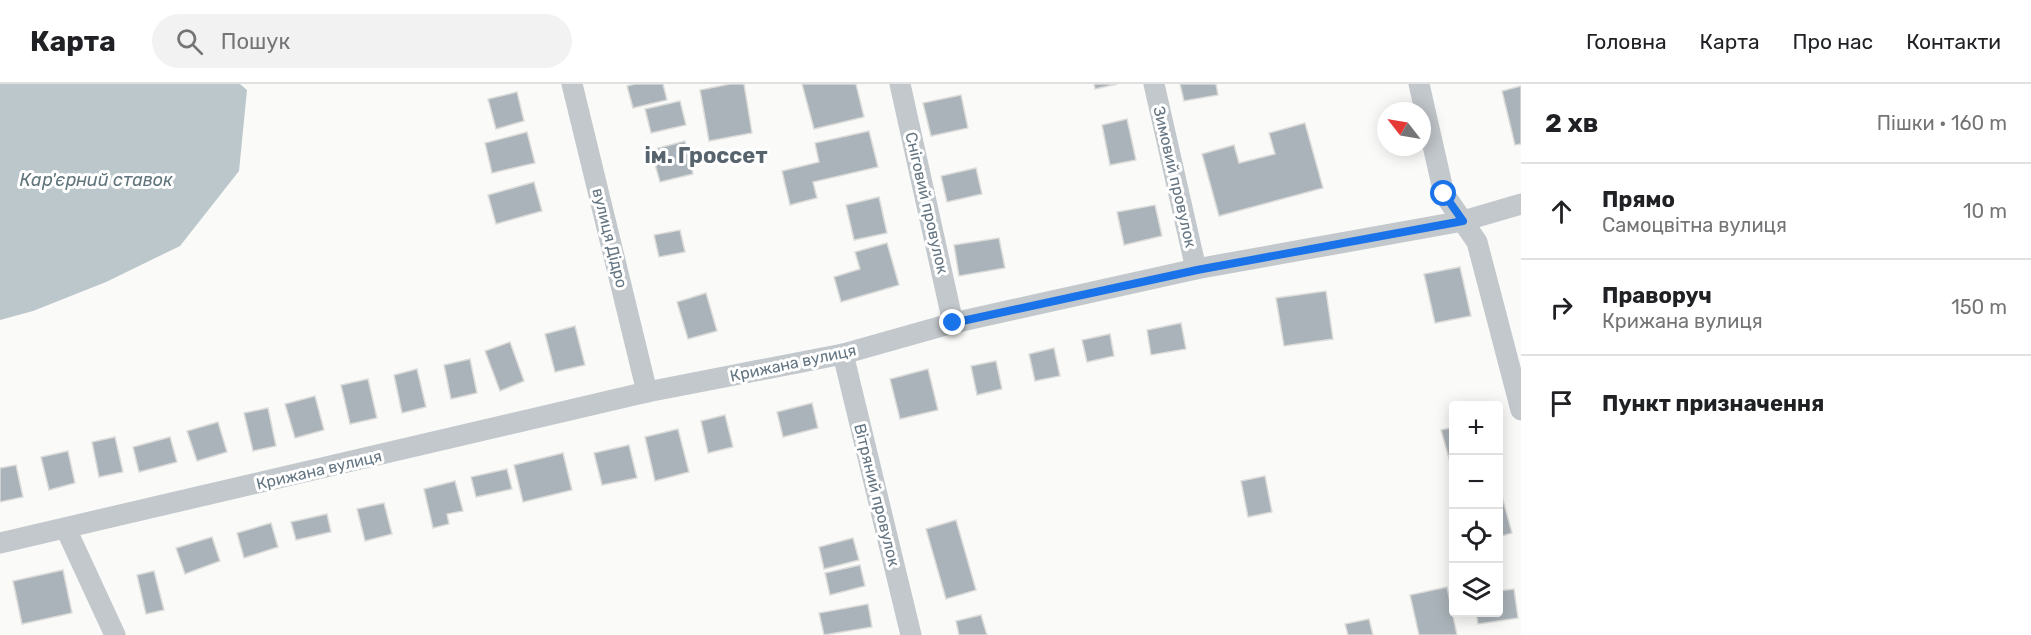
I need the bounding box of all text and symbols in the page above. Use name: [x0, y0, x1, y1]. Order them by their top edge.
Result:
search box: [152, 14, 572, 68]
text: Карта: [30, 25, 116, 58]
icon: search: [173, 25, 206, 58]
text: Пошук: [221, 28, 290, 55]
text: Головна: [1586, 29, 1667, 54]
text: Карта: [1700, 29, 1760, 54]
text: Про нас: [1793, 29, 1873, 54]
text: Контакти: [1906, 29, 2001, 54]
north arrow: [1377, 102, 1431, 156]
street label: Зимовий провулок: [1149, 104, 1201, 250]
text: 2 хв: [1545, 108, 1598, 139]
text: Пішки · 160 m: [1877, 111, 2007, 135]
street label: Сніговий провулок: [901, 130, 953, 276]
district label: ім. Гроссет: [645, 142, 767, 169]
water label: Кар'єрний ставок: [19, 169, 173, 191]
route start: [1430, 180, 1456, 206]
street label: вулиця Дідро: [588, 186, 632, 290]
text: Прямо: [1602, 186, 1675, 213]
icon: ahead: [1545, 195, 1578, 228]
text: 10 m: [1963, 199, 2007, 223]
text: Самоцвітна вулиця: [1602, 213, 1787, 237]
text: Праворуч: [1602, 282, 1712, 309]
icon: right: [1545, 291, 1578, 324]
text: 150 m: [1951, 295, 2007, 319]
route end: [939, 309, 965, 335]
text: Крижана вулиця: [1602, 309, 1763, 333]
street label: Крижана вулиця: [728, 340, 858, 386]
icon: arrive: [1545, 387, 1578, 420]
text: Пункт призначення: [1602, 390, 1824, 417]
map controls: [1449, 401, 1503, 617]
button: +: [1449, 401, 1503, 455]
street label: Вітряний провулок: [850, 422, 904, 569]
street label: Крижана вулиця: [254, 446, 384, 494]
button: −: [1449, 455, 1503, 509]
button: locate: [1449, 509, 1503, 563]
button: layers: [1449, 563, 1503, 617]

